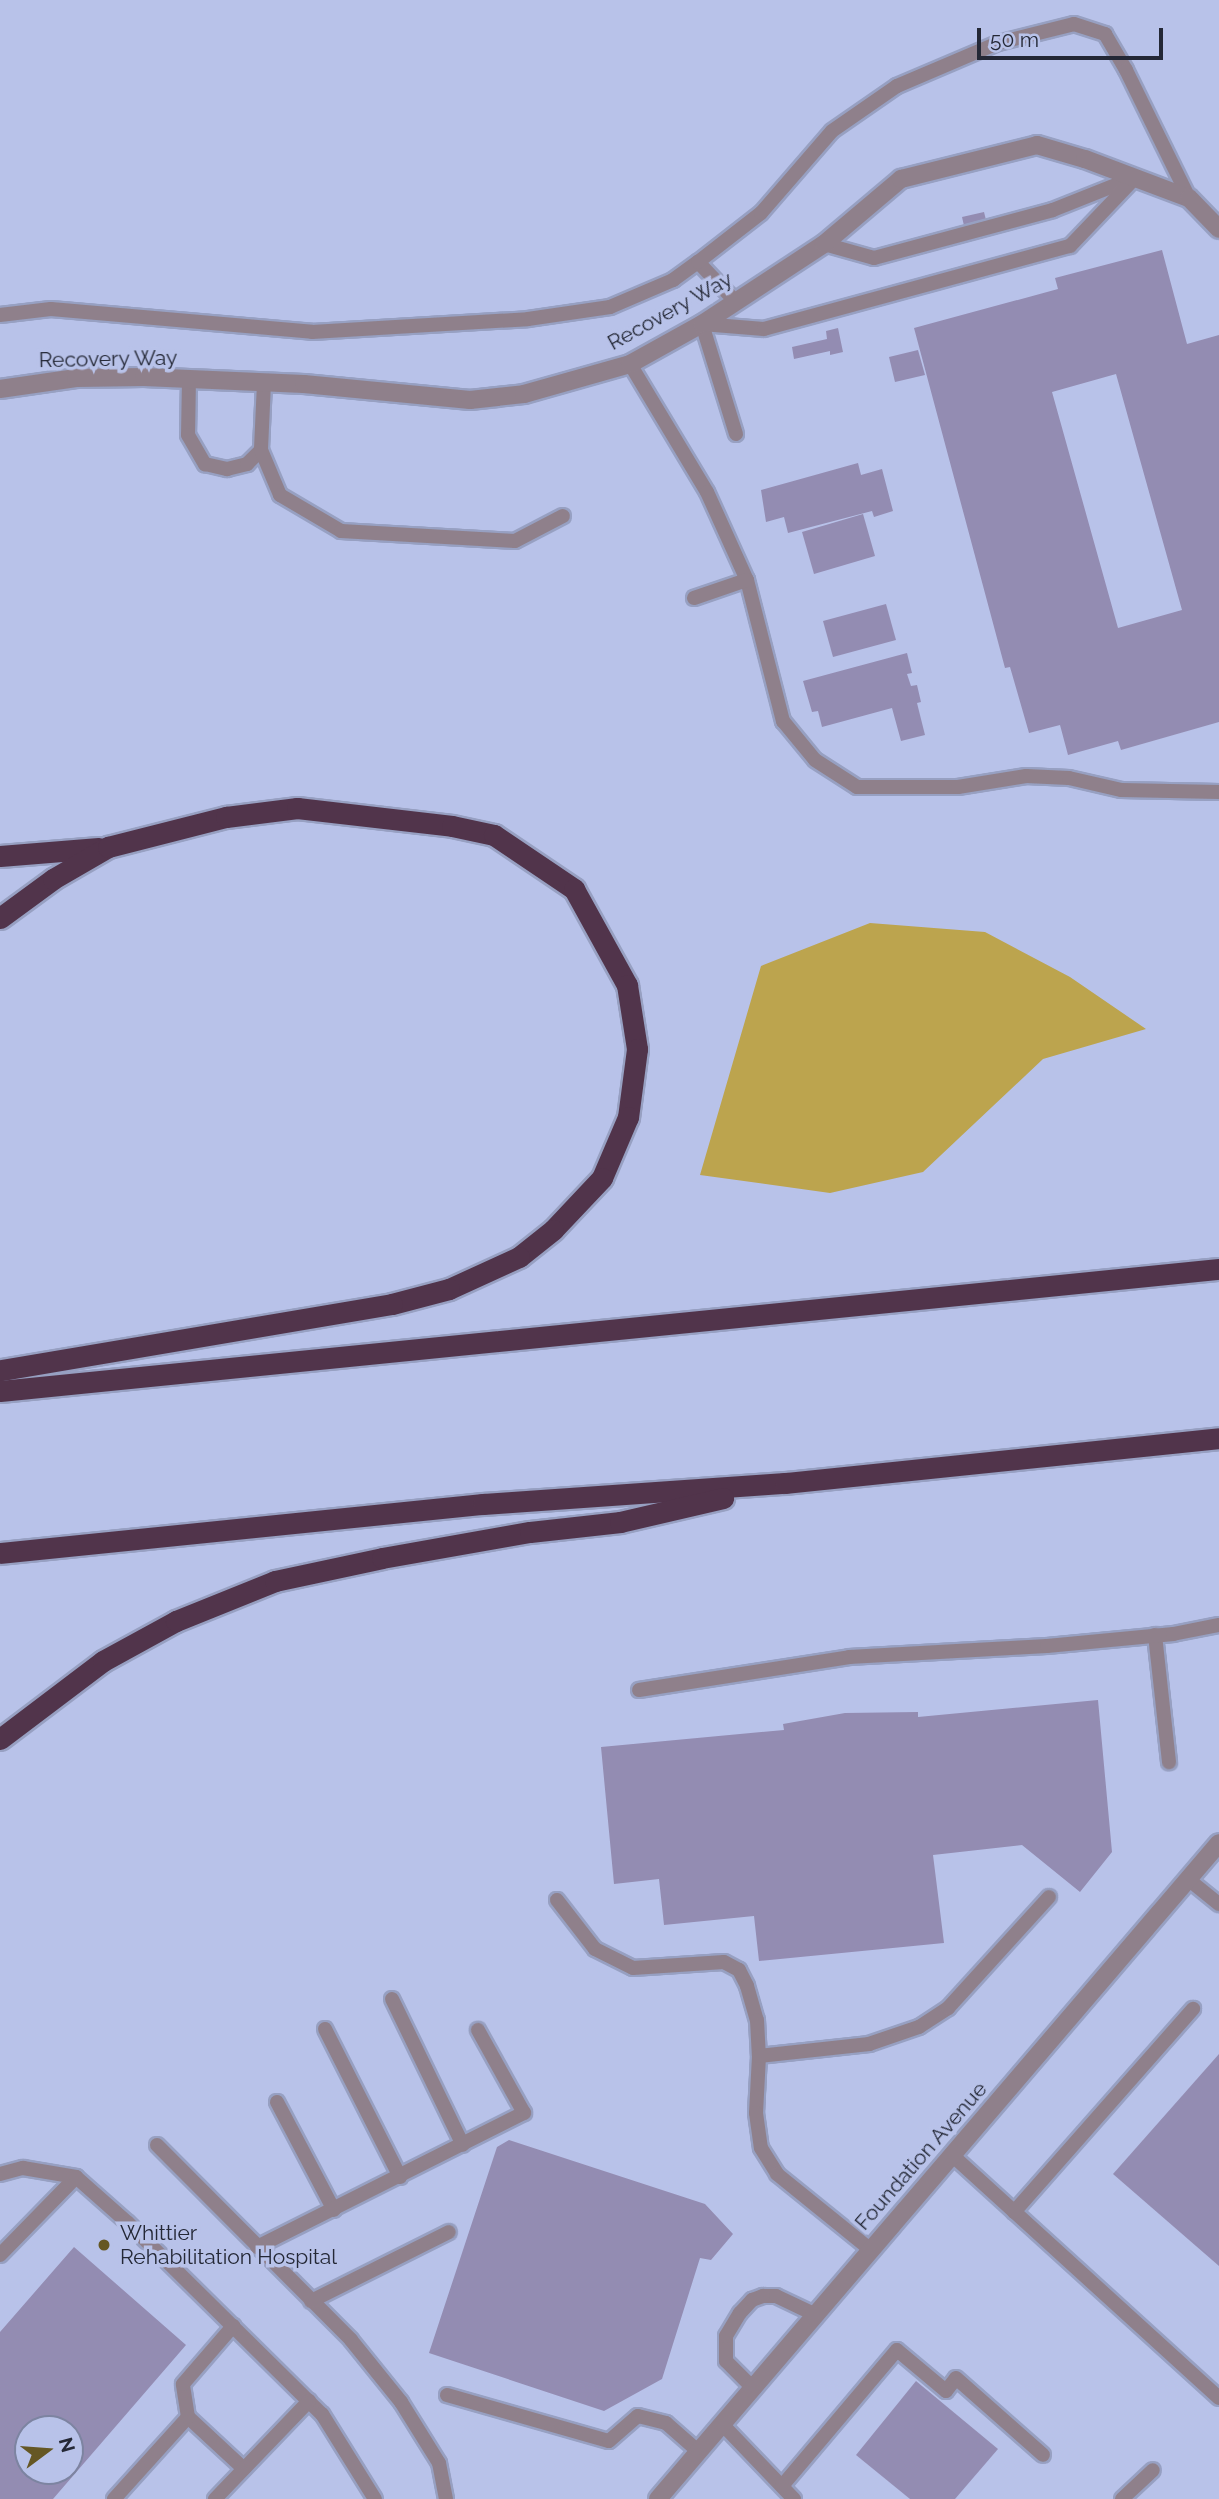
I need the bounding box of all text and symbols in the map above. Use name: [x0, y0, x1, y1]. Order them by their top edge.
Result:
scale bar: [981, 14, 1166, 58]
text: 50 m: [990, 27, 1039, 52]
street label: Recovery Way: [603, 266, 737, 356]
street label: Recovery Way: [38, 345, 178, 373]
street label: Foundation Avenue: [850, 2077, 992, 2235]
place label: Whittier Rehabilitation Hospital: [120, 2220, 337, 2270]
marker: Whittier Rehabilitation Hospital: [94, 2235, 114, 2255]
north arrow: [14, 2415, 84, 2485]
text: N: [55, 2435, 80, 2455]

